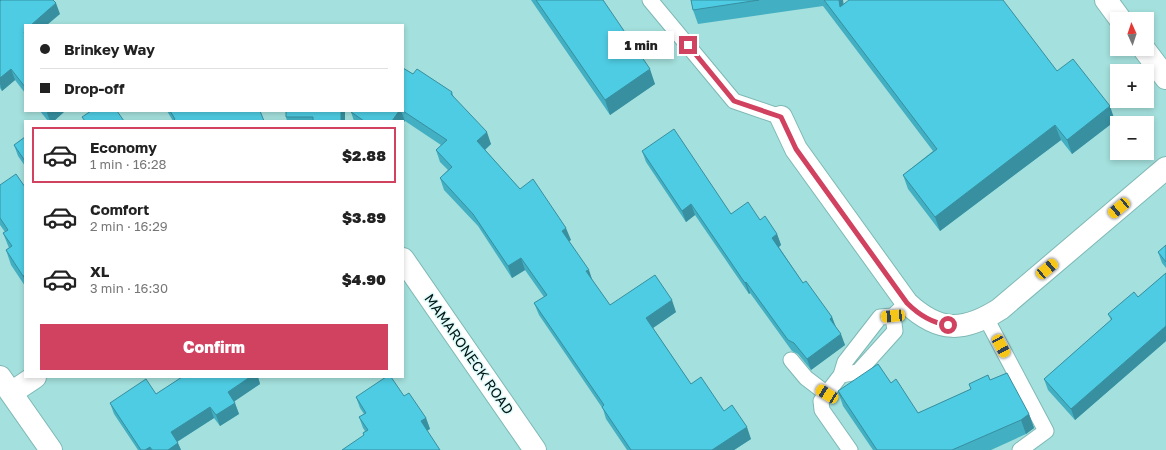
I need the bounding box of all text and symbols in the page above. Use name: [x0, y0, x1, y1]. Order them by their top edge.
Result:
north arrow: [1110, 12, 1154, 56]
map controls: [1110, 12, 1154, 160]
callout: 1 min: [608, 31, 674, 59]
route end: [679, 36, 697, 54]
text: 1 min: [624, 37, 658, 53]
text: Brinkey Way: [64, 40, 155, 58]
button: +: [1110, 64, 1154, 108]
text: Drop-off: [64, 79, 124, 97]
button: −: [1110, 116, 1154, 160]
icon: car: [42, 137, 78, 173]
text: Economy: [90, 138, 157, 156]
text: $2.88: [342, 146, 386, 164]
text: 1 min · 16:28: [90, 156, 166, 172]
car: [1106, 196, 1132, 220]
icon: car: [42, 199, 78, 235]
text: Comfort: [90, 200, 149, 218]
text: $3.89: [342, 208, 386, 226]
text: 2 min · 16:29: [90, 218, 168, 234]
car: [1034, 257, 1060, 281]
icon: car: [42, 261, 78, 297]
text: XL: [90, 262, 109, 280]
text: $4.90: [342, 270, 386, 288]
text: 3 min · 16:30: [90, 280, 168, 296]
street label: MAMARONECK ROAD: [421, 290, 517, 417]
car: [881, 309, 905, 323]
route start: [939, 316, 957, 334]
button: Confirm: [40, 324, 388, 370]
car: [990, 333, 1012, 359]
car: [814, 383, 840, 405]

